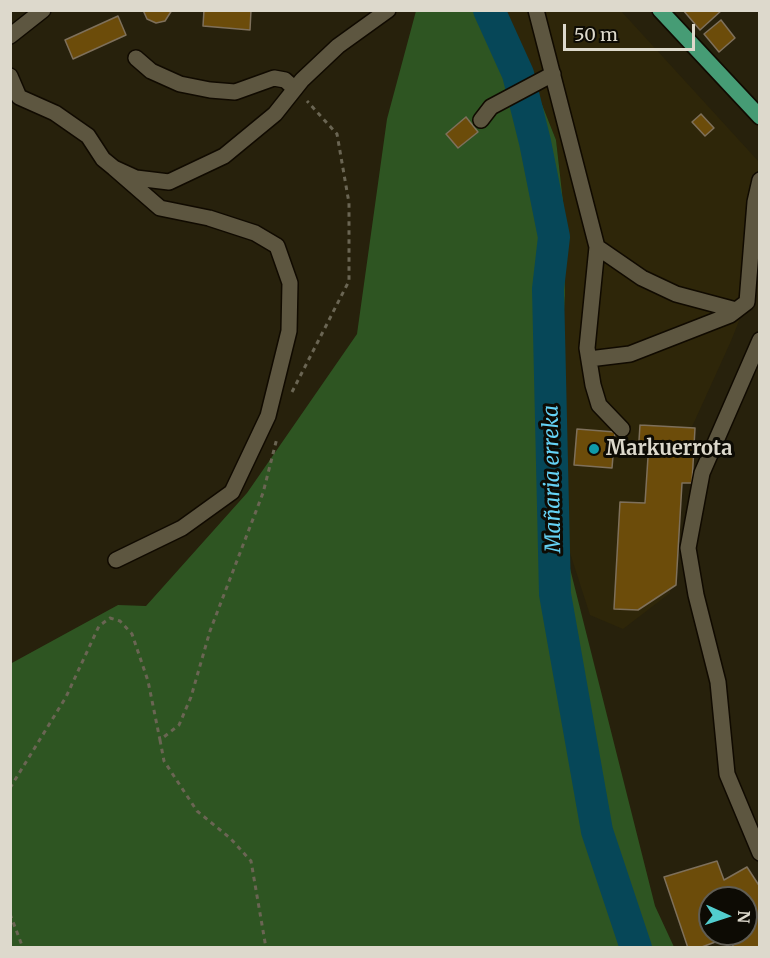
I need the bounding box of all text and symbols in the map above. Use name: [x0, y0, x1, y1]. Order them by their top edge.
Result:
scale bar: [566, 12, 698, 50]
text: 50 m: [574, 23, 618, 46]
water label: Mañaria erreka: [539, 405, 567, 553]
place label: Markuerrota: [606, 437, 732, 461]
marker: Markuerrota: [587, 442, 601, 456]
north arrow: [698, 886, 758, 946]
text: N: [734, 910, 754, 924]

